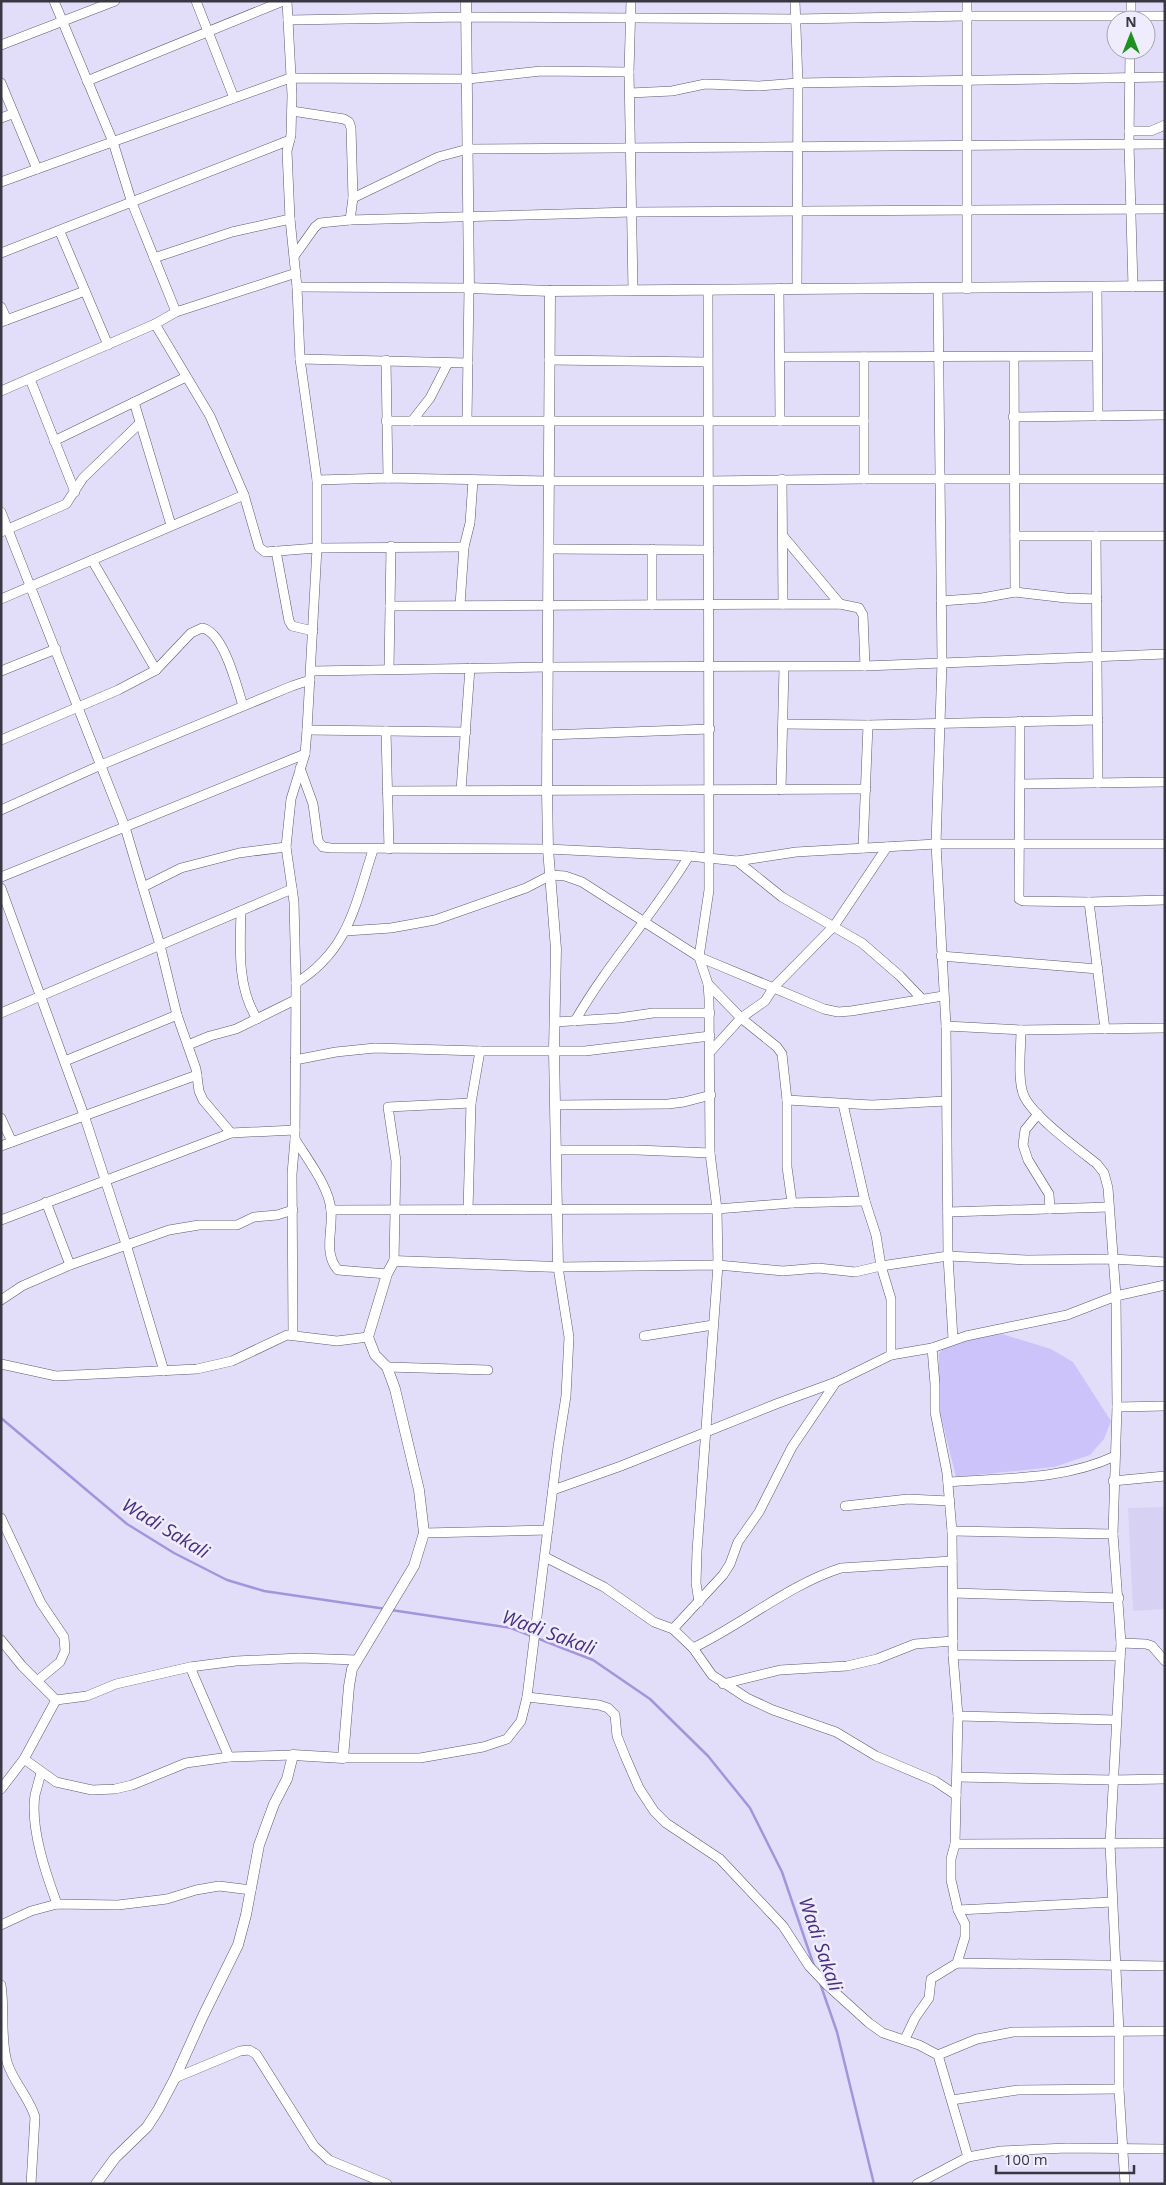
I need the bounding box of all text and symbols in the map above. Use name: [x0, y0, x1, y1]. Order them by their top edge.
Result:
north arrow: [1106, 10, 1156, 60]
text: N: [1125, 12, 1137, 31]
water label: Wadi Sakali: [117, 1492, 216, 1565]
water label: Wadi Sakali: [499, 1603, 600, 1661]
water label: Wadi Sakali: [793, 1894, 850, 1996]
scale bar: [996, 2142, 1134, 2174]
text: 100 m: [1004, 2149, 1048, 2169]

